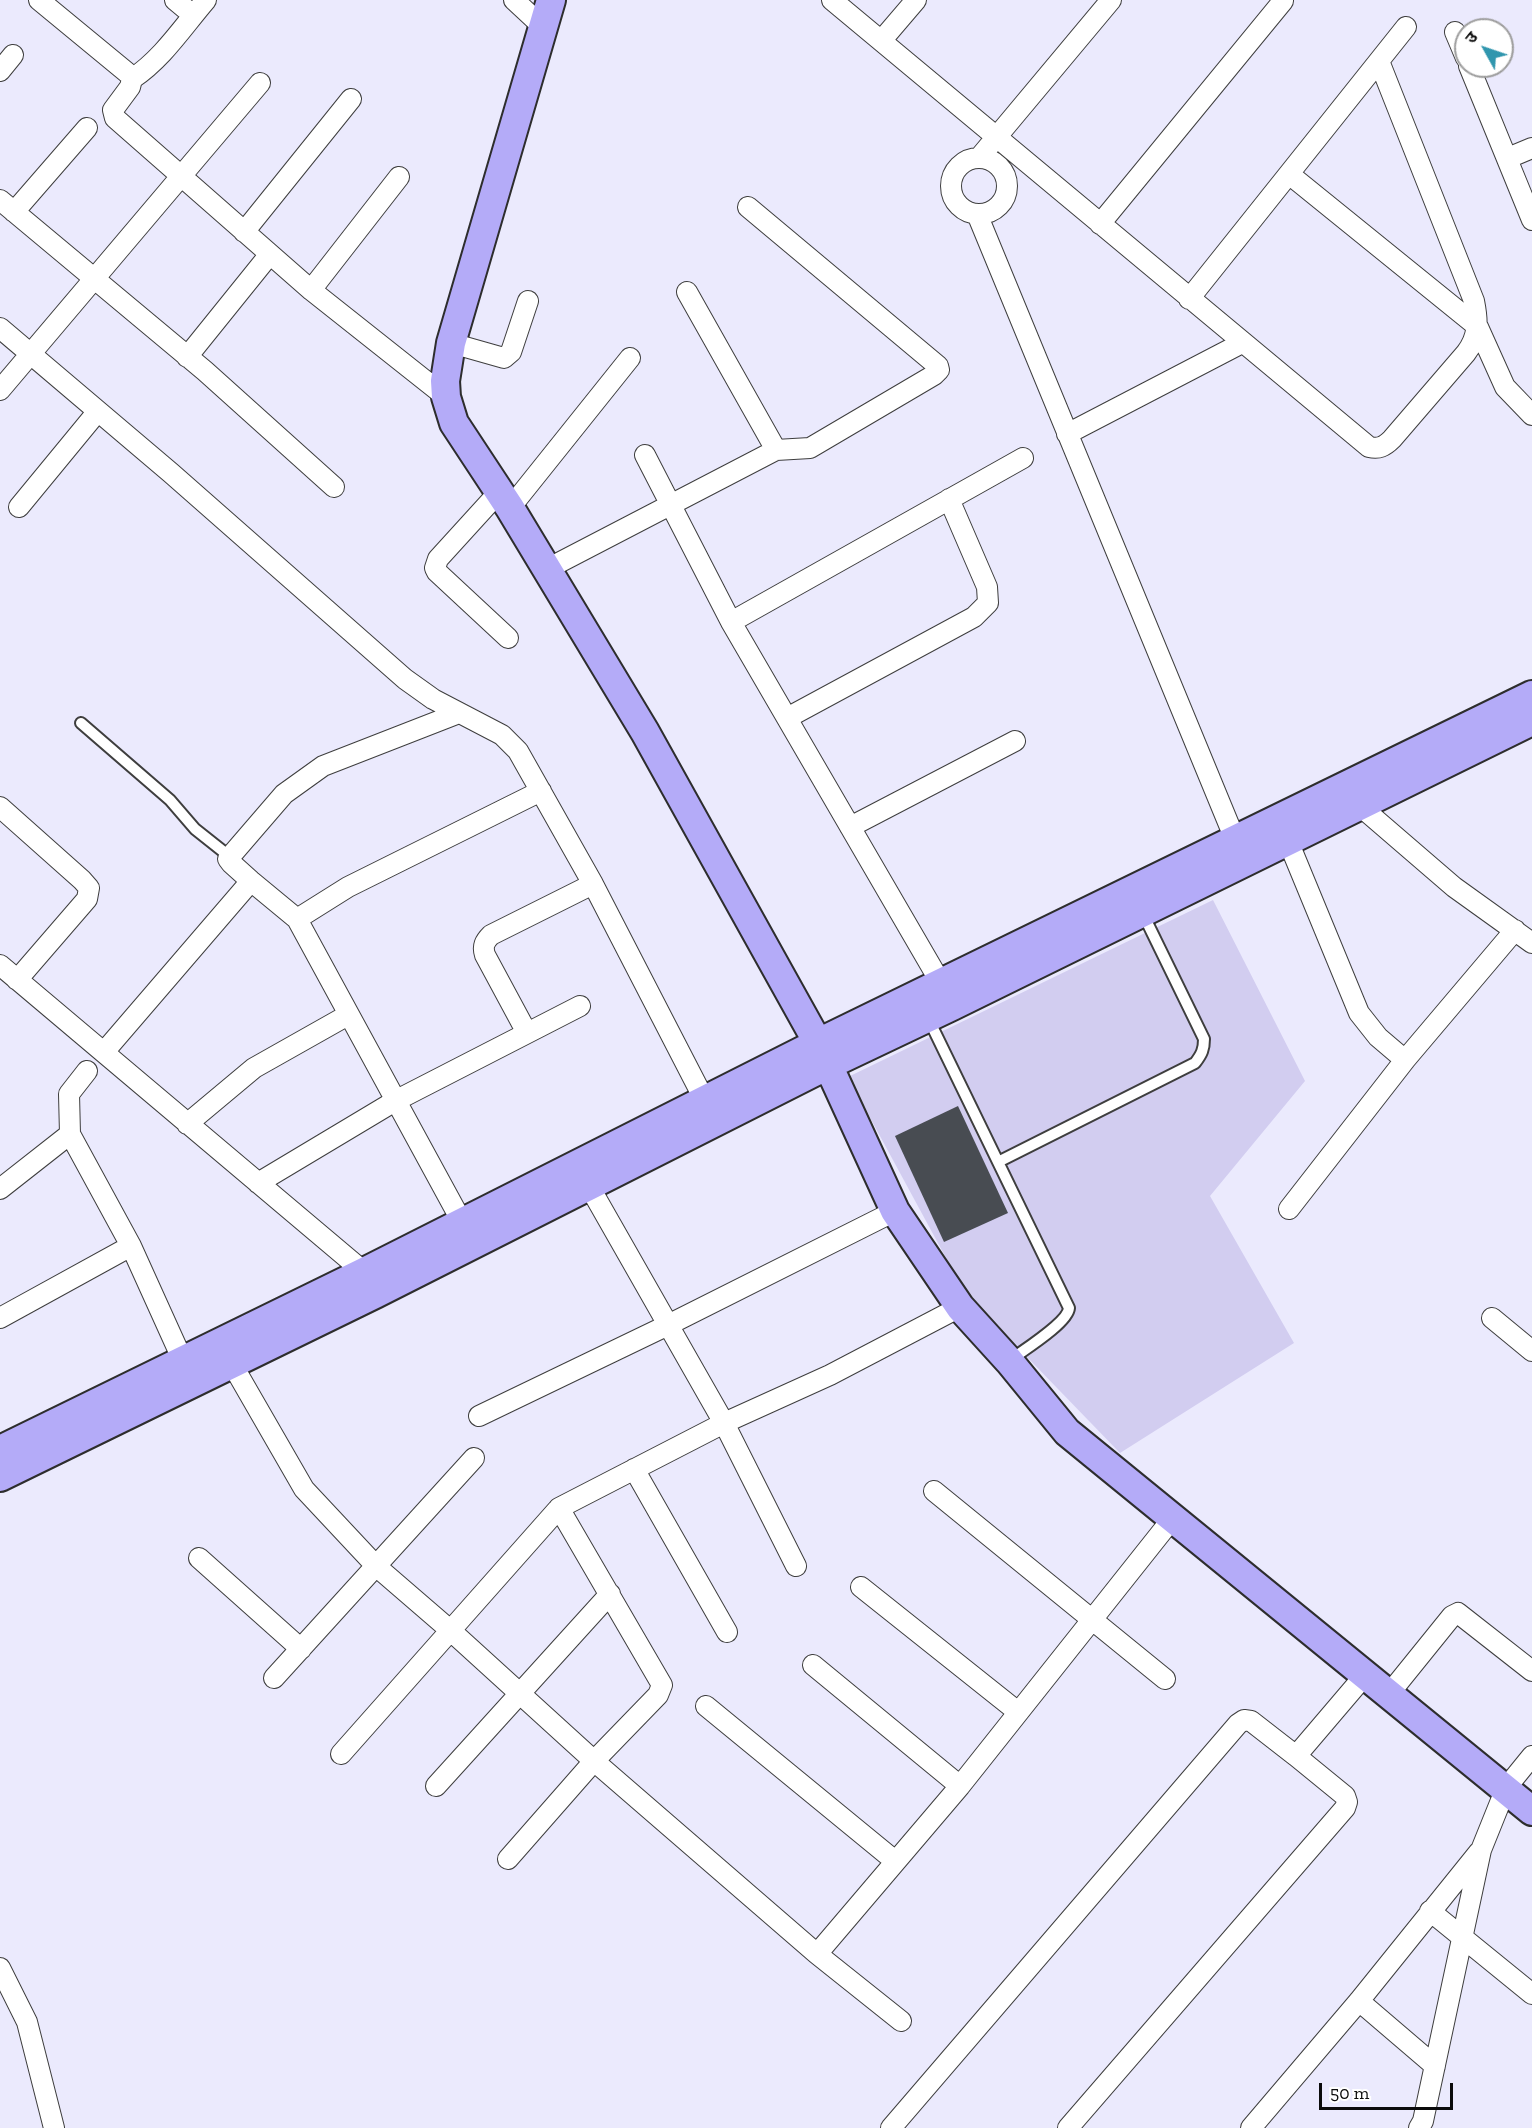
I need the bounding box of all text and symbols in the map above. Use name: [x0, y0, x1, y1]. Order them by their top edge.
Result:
north arrow: [1454, 18, 1514, 78]
text: उ: [1461, 28, 1482, 47]
scale bar: [1322, 2071, 1456, 2109]
text: 50 m: [1330, 2082, 1369, 2104]

